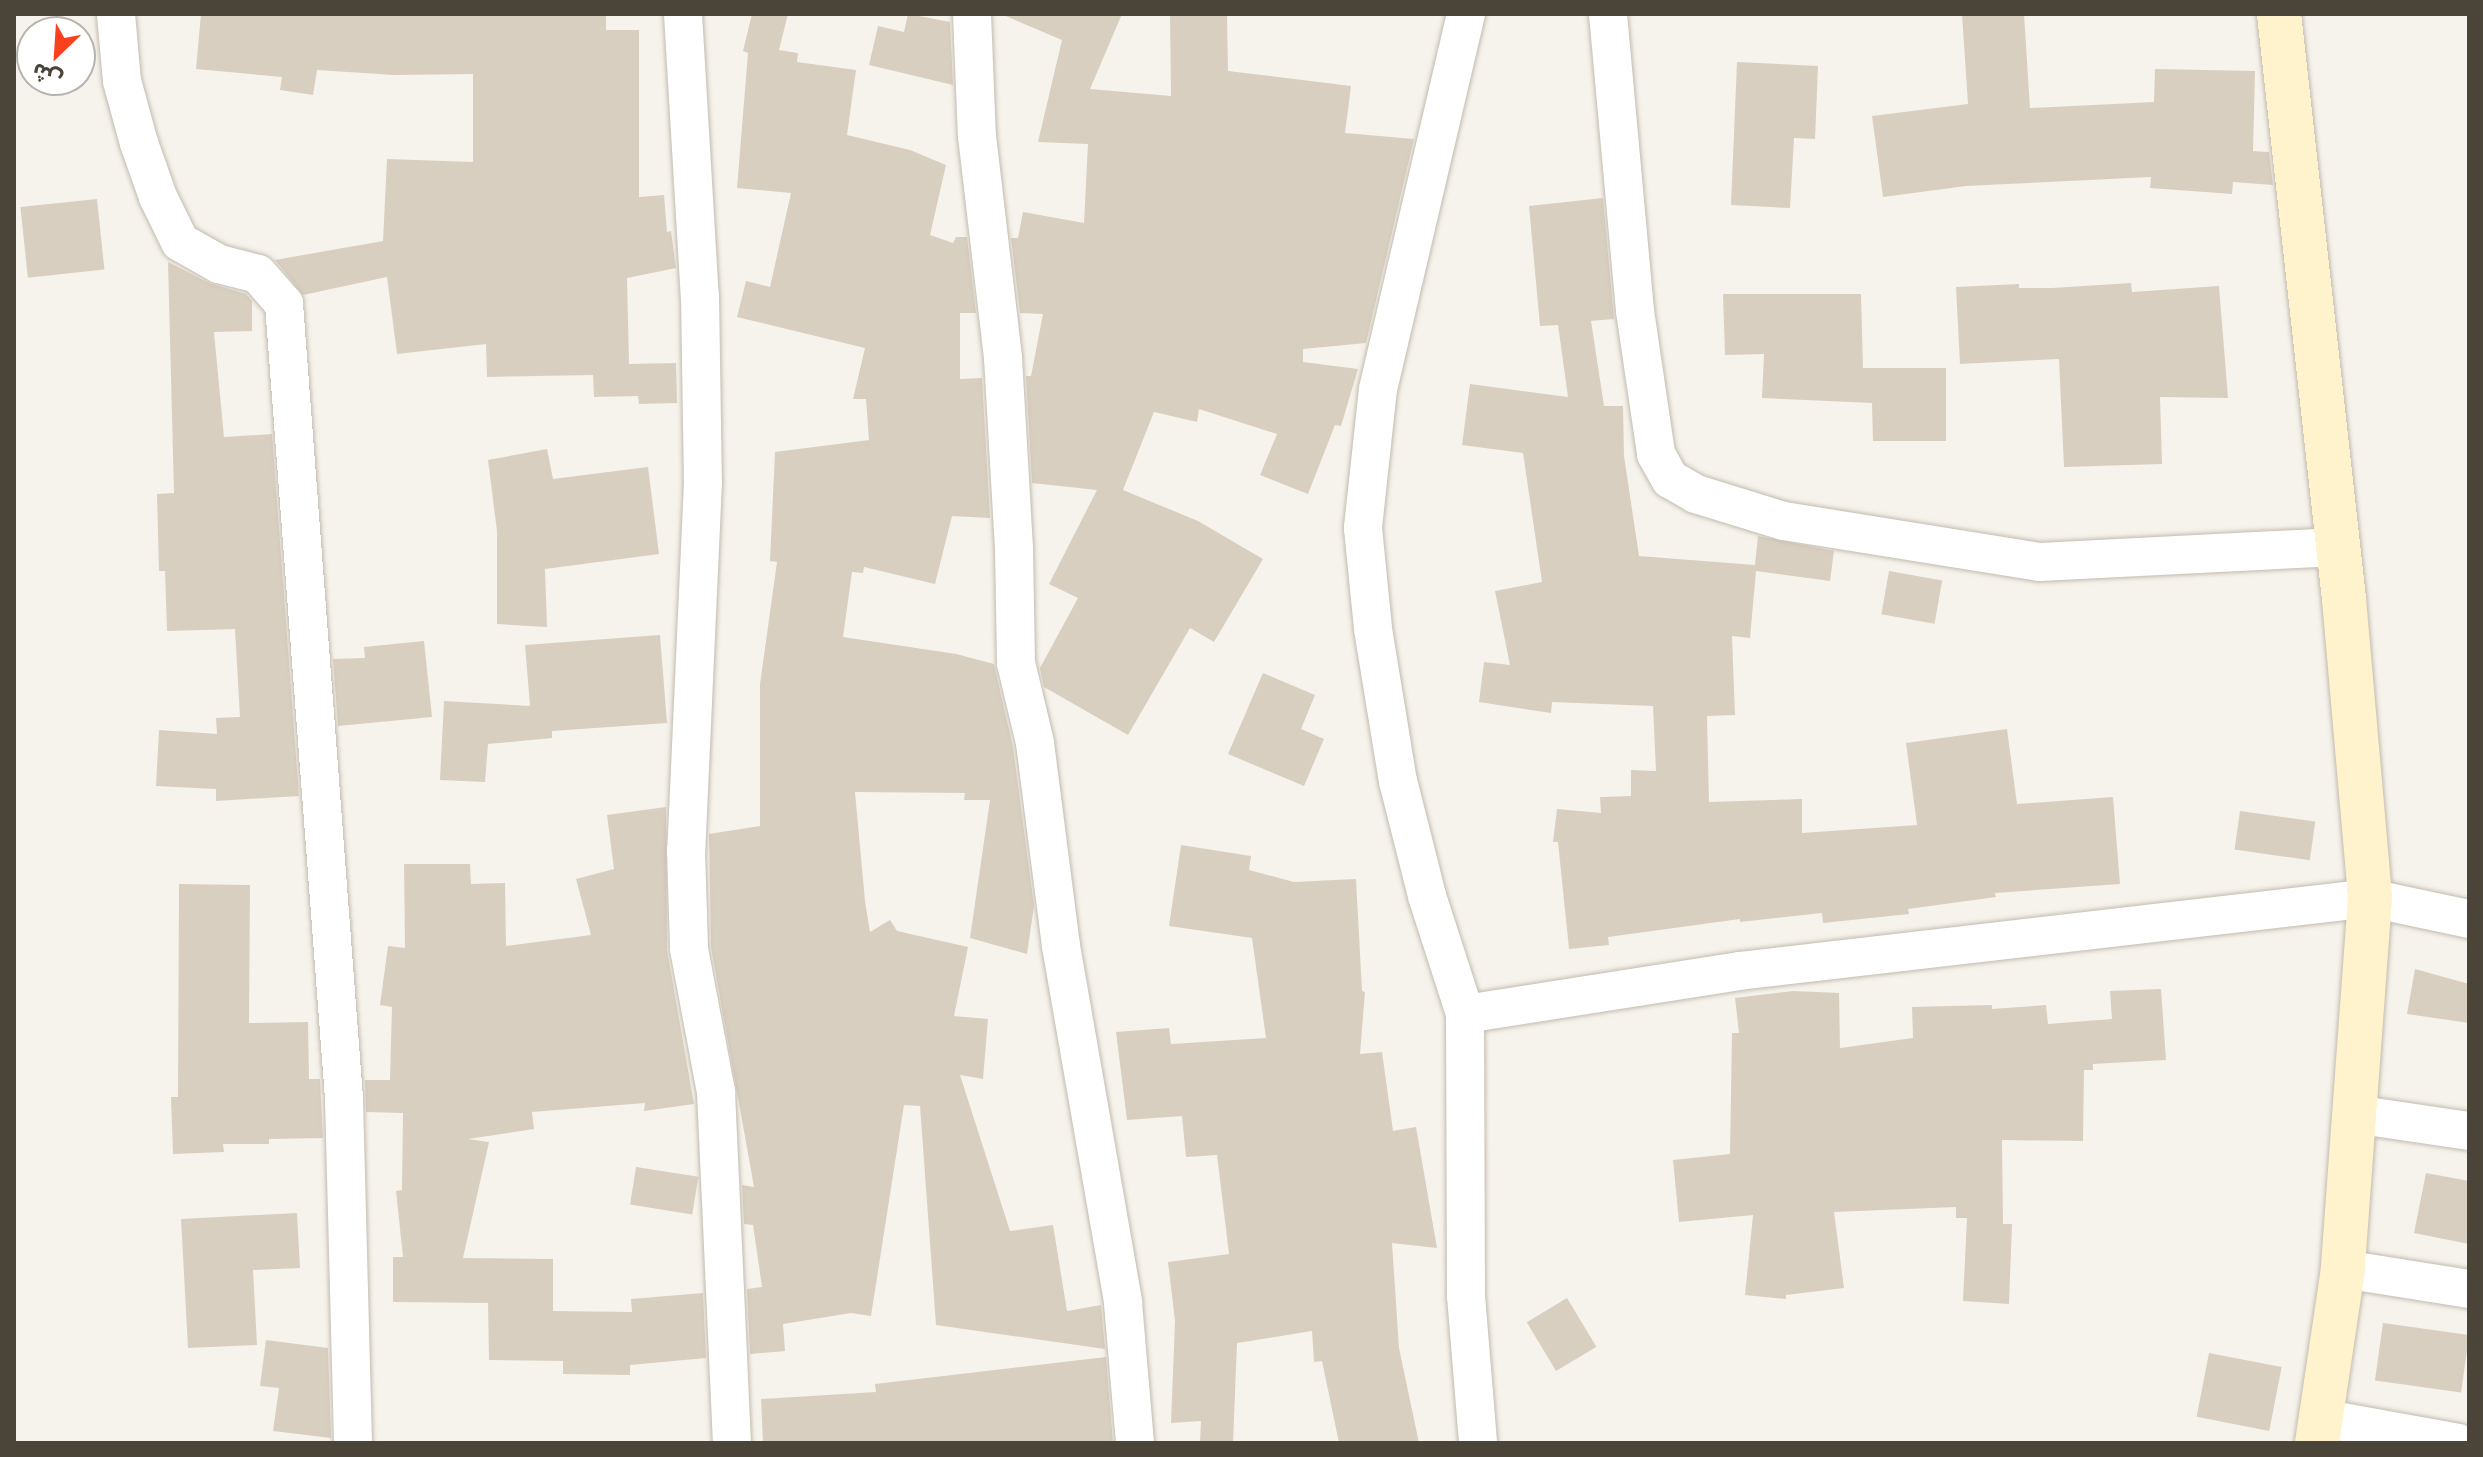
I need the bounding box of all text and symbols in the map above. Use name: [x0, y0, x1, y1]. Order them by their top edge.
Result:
north arrow: [16, 16, 96, 96]
text: ش: [27, 58, 66, 95]

